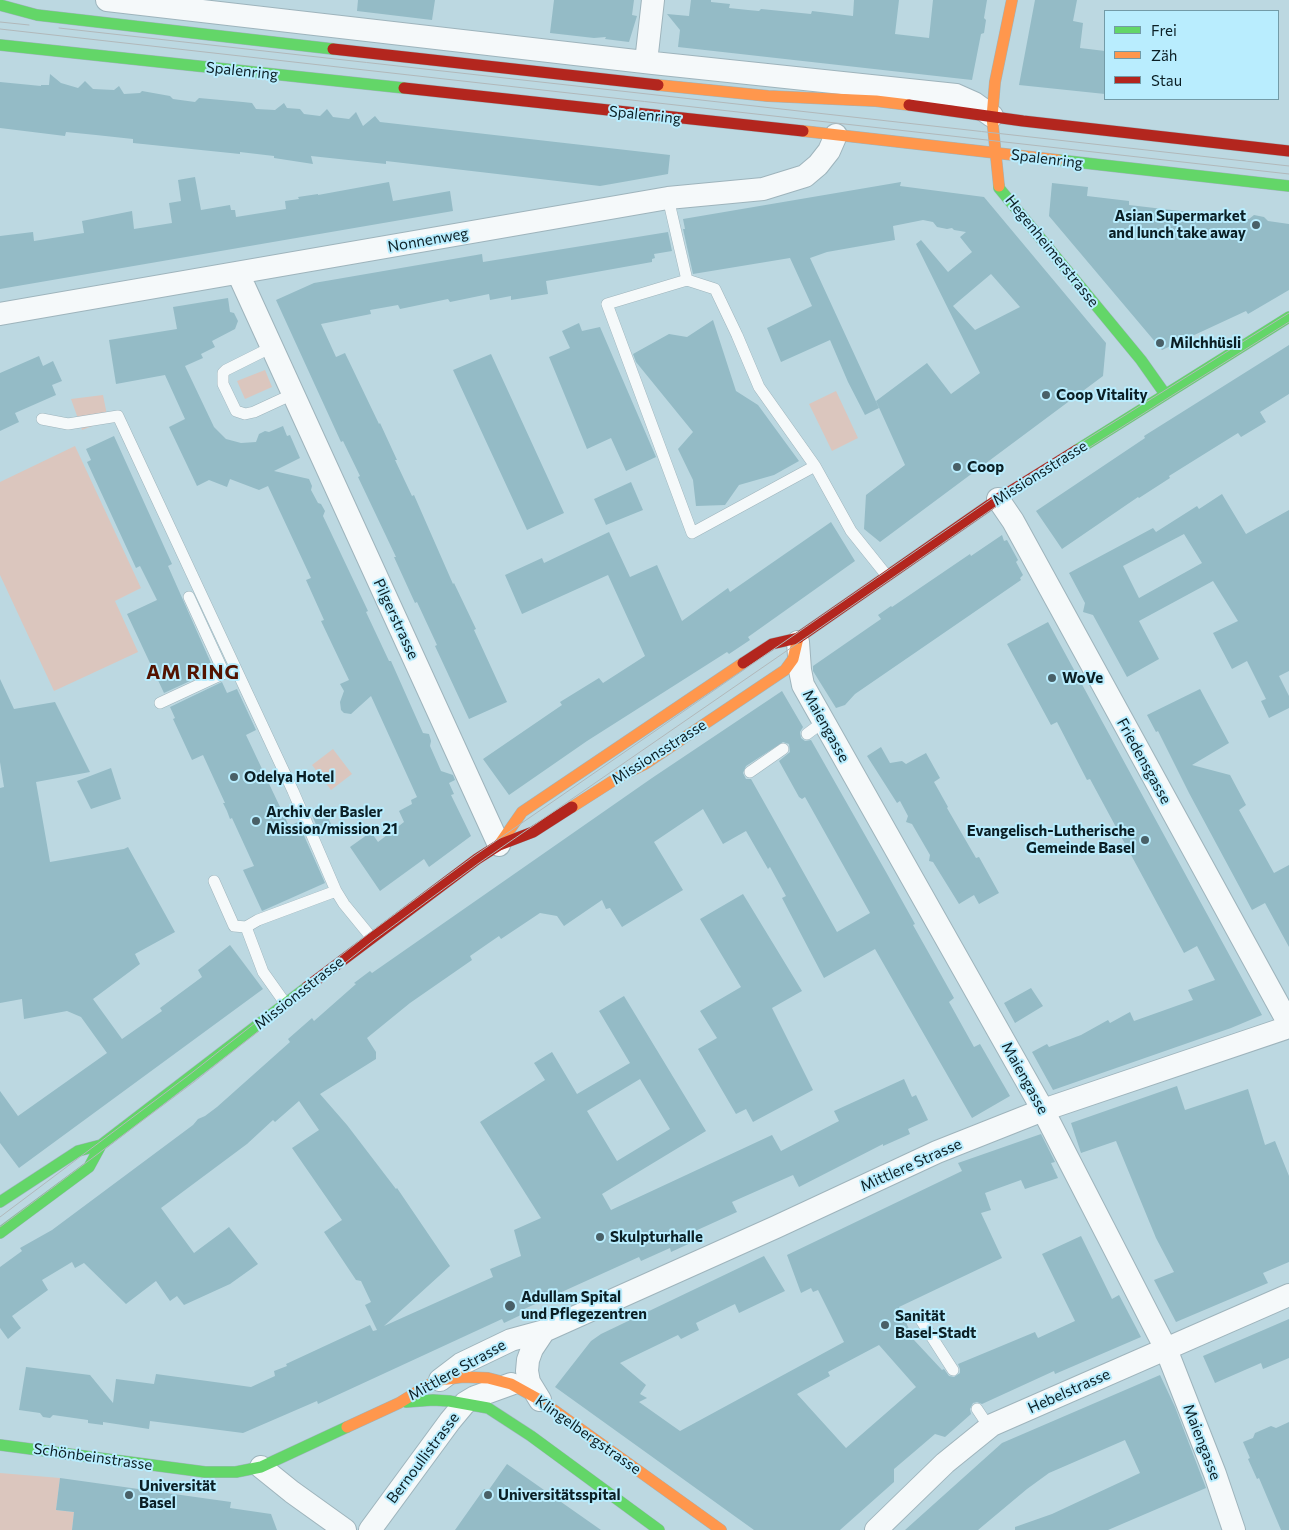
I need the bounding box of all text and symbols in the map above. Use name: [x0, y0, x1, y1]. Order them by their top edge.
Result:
legend: [1104, 10, 1279, 100]
text: Frei: [1151, 21, 1177, 39]
text: Zäh: [1151, 46, 1177, 64]
street label: Spalenring: [205, 58, 279, 84]
text: Stau: [1151, 71, 1182, 89]
street label: Spalenring: [608, 102, 682, 128]
street label: Spalenring: [1010, 146, 1084, 172]
street label: Hegenheimerstrasse: [1001, 191, 1103, 311]
place label: Asian Supermarket and lunch take away: [1108, 207, 1246, 242]
marker: Asian Supermarket and lunch take away: [1250, 219, 1262, 231]
street label: Nonnenweg: [386, 224, 470, 256]
place label: Milchhüsli: [1170, 334, 1241, 352]
marker: Milchhüsli: [1154, 337, 1166, 349]
place label: Coop Vitality: [1056, 386, 1148, 404]
marker: Coop Vitality: [1040, 389, 1052, 401]
street label: Missionsstrasse: [989, 437, 1091, 509]
place label: Coop: [967, 458, 1004, 476]
marker: Coop: [951, 461, 963, 473]
street label: Pilgerstrasse: [369, 576, 423, 662]
district label: AM RING: [145, 660, 241, 684]
place label: WoVe: [1062, 669, 1103, 687]
marker: WoVe: [1046, 672, 1058, 684]
street label: Maiengasse: [799, 687, 853, 765]
street label: Friedensgasse: [1113, 715, 1175, 807]
street label: Missionsstrasse: [608, 716, 710, 788]
place label: Odelya Hotel: [244, 768, 334, 786]
marker: Odelya Hotel: [228, 771, 240, 783]
place label: Archiv der Basler Mission/mission 21: [266, 803, 398, 838]
marker: Archiv der Basler Mission/mission 21: [250, 815, 262, 827]
place label: Evangelisch-Lutherische Gemeinde Basel: [967, 822, 1135, 857]
marker: Evangelisch-Lutherische Gemeinde Basel: [1139, 834, 1151, 846]
street label: Missionsstrasse: [251, 953, 347, 1033]
street label: Maiengasse: [998, 1039, 1052, 1117]
street label: Mittlere Strasse: [858, 1135, 964, 1195]
place label: Skulpturhalle: [610, 1228, 703, 1246]
marker: Skulpturhalle: [594, 1231, 606, 1243]
place label: Adullam Spital und Pflegezentren: [521, 1288, 647, 1323]
marker: Adullam Spital und Pflegezentren: [503, 1299, 517, 1313]
place label: Sanität Basel-Stadt: [895, 1307, 976, 1342]
marker: Sanität Basel-Stadt: [879, 1319, 891, 1331]
street label: Mittlere Strasse: [405, 1336, 509, 1404]
street label: Hebelstrasse: [1025, 1365, 1113, 1417]
street label: Klingelbergstrasse: [532, 1392, 644, 1478]
street label: Maiengasse: [1179, 1402, 1225, 1482]
street label: Bernoullistrasse: [383, 1409, 463, 1507]
street label: Schönbeinstrasse: [32, 1440, 154, 1474]
place label: Universität Basel: [139, 1477, 216, 1512]
place label: Universitätsspital: [498, 1486, 620, 1504]
marker: Universität Basel: [123, 1489, 135, 1501]
marker: Universitätsspital: [482, 1489, 494, 1501]

